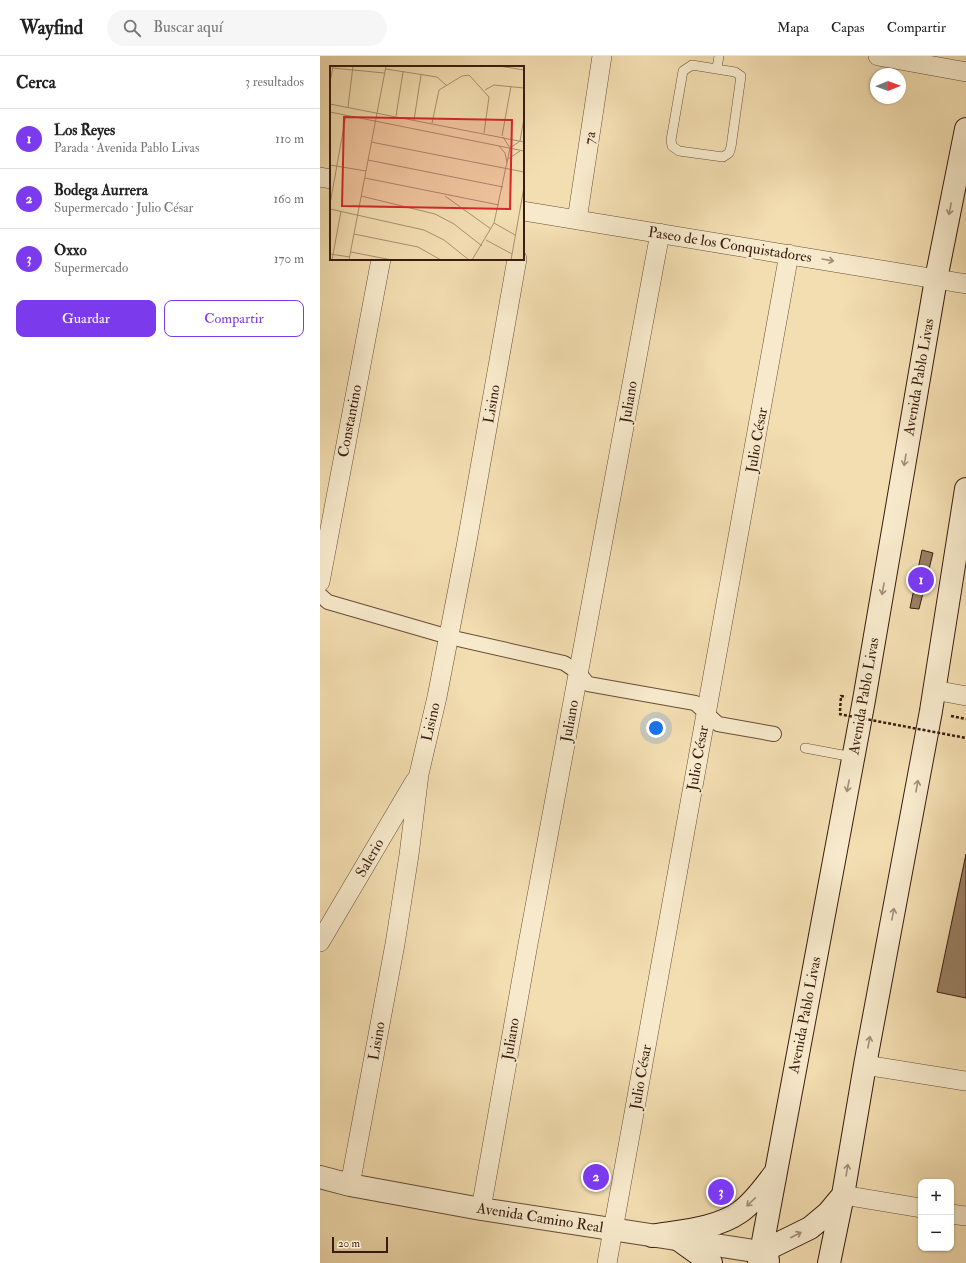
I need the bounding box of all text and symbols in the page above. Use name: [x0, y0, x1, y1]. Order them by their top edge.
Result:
search box: [107, 10, 387, 46]
text: Wayfind: [20, 16, 83, 40]
icon: search: [121, 17, 143, 39]
text: Buscar aquí: [153, 18, 223, 37]
text: Mapa: [777, 19, 809, 36]
text: Capas: [831, 19, 865, 36]
text: Compartir: [887, 19, 946, 36]
inset map: [330, 66, 524, 260]
north arrow: [870, 68, 906, 104]
text: Cerca: [16, 72, 56, 93]
text: 3 resultados: [245, 74, 304, 90]
text: Los Reyes: [54, 121, 115, 140]
street label: 7a: [580, 129, 601, 146]
text: 1: [27, 131, 31, 147]
text: 110 m: [275, 131, 304, 147]
text: Parada · Avenida Pablo Livas: [54, 140, 199, 156]
text: Bodega Aurrera: [54, 181, 148, 200]
text: 2: [26, 191, 32, 207]
text: 160 m: [273, 191, 304, 207]
text: Supermercado · Julio César: [54, 200, 193, 216]
one-way arrow: [946, 202, 954, 215]
street label: Paseo de los Conquistadores: [647, 223, 813, 267]
text: Oxxo: [54, 241, 87, 260]
text: 3: [27, 251, 32, 267]
text: 170 m: [274, 251, 304, 267]
one-way arrow: [821, 256, 834, 264]
text: Supermercado: [54, 260, 128, 276]
button: Guardar: [16, 300, 156, 337]
button: Compartir: [164, 300, 304, 337]
street label: Avenida Pablo Livas: [899, 317, 939, 438]
street label: Juliano: [616, 379, 643, 426]
street label: Constantino: [334, 383, 366, 459]
street label: Lisino: [479, 383, 505, 425]
street label: Julio César: [742, 406, 773, 475]
one-way arrow: [900, 454, 908, 467]
pin: 1: [908, 565, 934, 595]
one-way arrow: [878, 582, 886, 595]
street label: Avenida Pablo Livas: [844, 636, 884, 757]
street label: Juliano: [556, 698, 584, 745]
street label: Lisino: [417, 701, 445, 743]
your location: [646, 718, 666, 738]
street label: Julio César: [683, 724, 714, 793]
one-way arrow: [844, 779, 852, 792]
one-way arrow: [913, 780, 921, 793]
street label: Salerio: [351, 835, 389, 881]
one-way arrow: [889, 908, 897, 921]
street label: Avenida Pablo Livas: [784, 955, 826, 1076]
street label: Juliano: [498, 1016, 525, 1063]
street label: Lisino: [364, 1020, 390, 1062]
one-way arrow: [865, 1036, 873, 1049]
street label: Julio César: [626, 1043, 657, 1112]
pin: 2: [583, 1162, 609, 1192]
one-way arrow: [844, 1164, 852, 1177]
pin: 3: [708, 1177, 734, 1207]
map controls: [918, 1179, 954, 1251]
button: +: [918, 1179, 954, 1215]
one-way arrow: [746, 1197, 756, 1207]
street label: Avenida Camino Real: [474, 1198, 605, 1237]
button: −: [918, 1215, 954, 1251]
one-way arrow: [790, 1231, 802, 1238]
scale bar: [332, 1235, 388, 1254]
text: 20 m: [338, 1237, 360, 1250]

